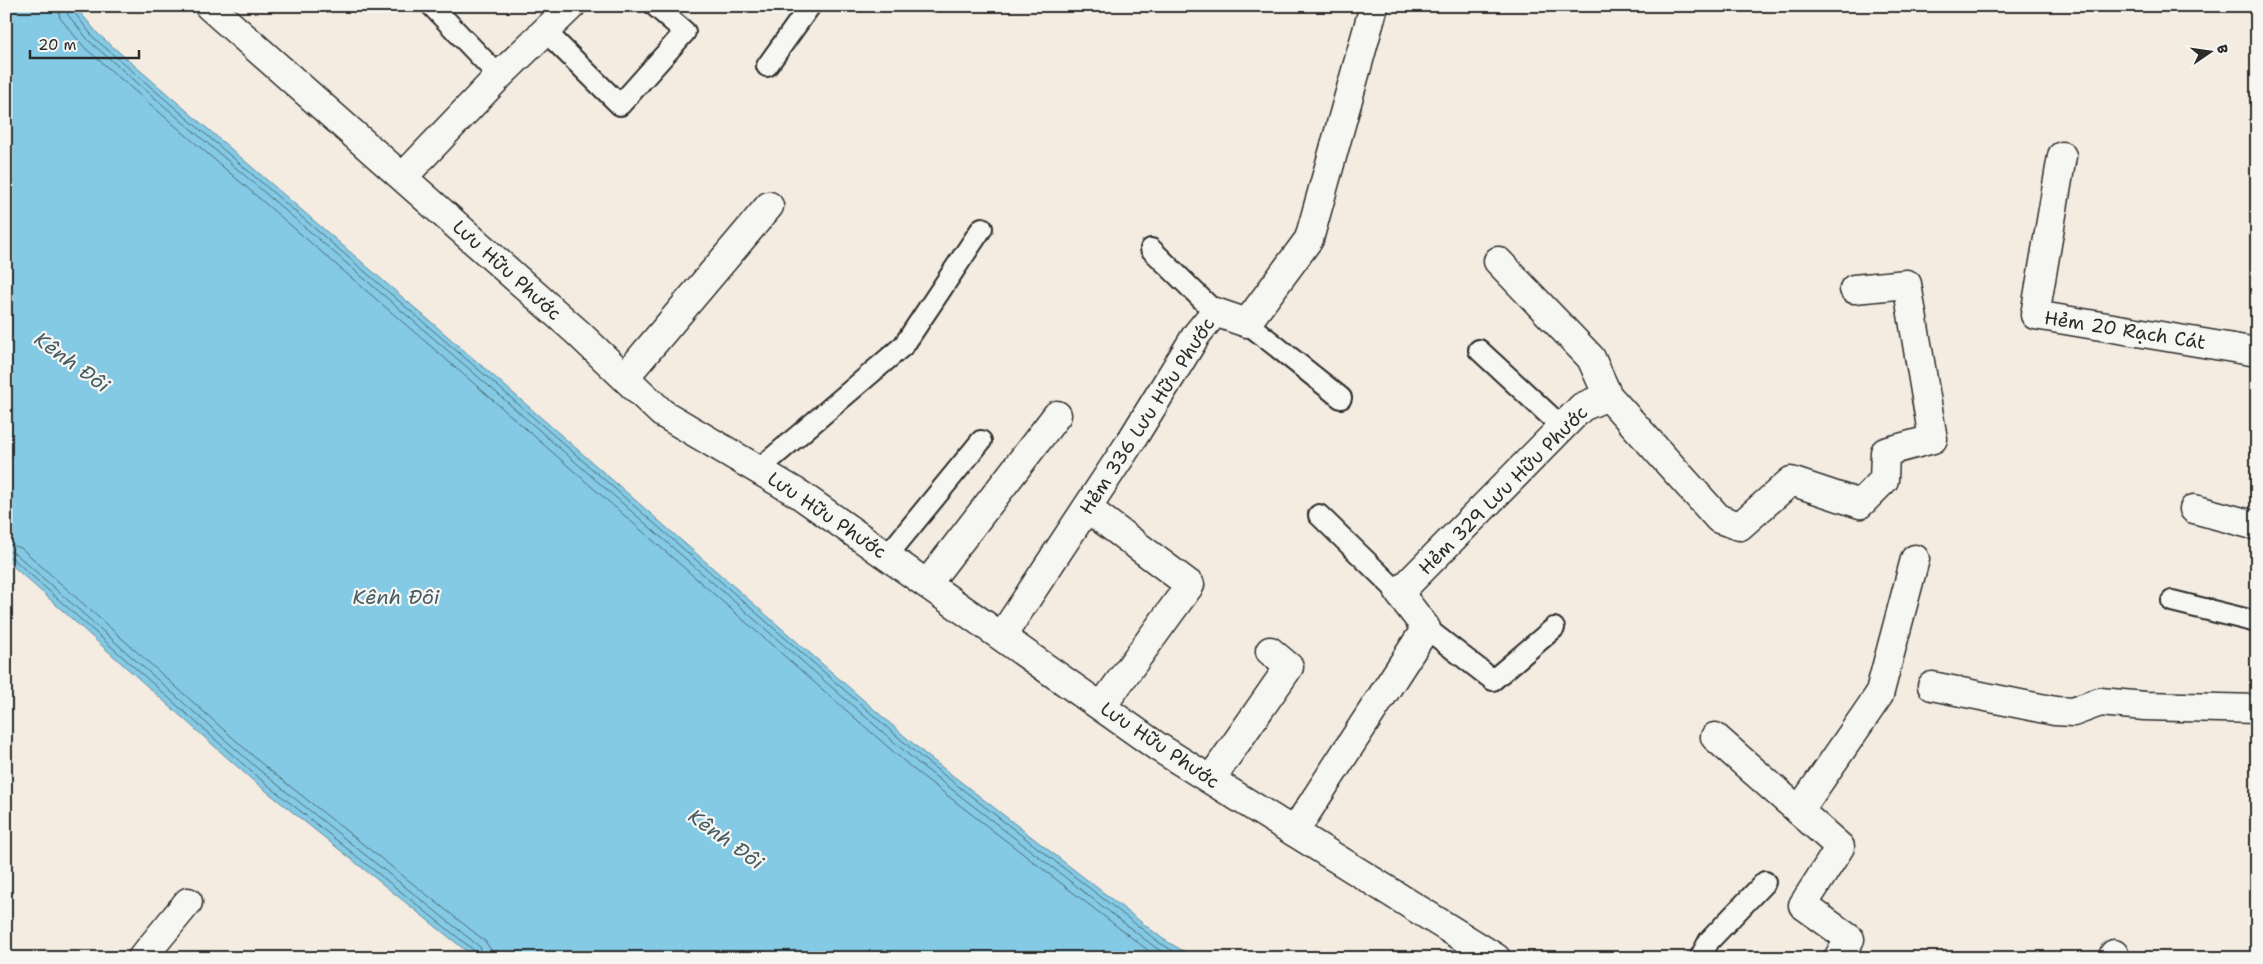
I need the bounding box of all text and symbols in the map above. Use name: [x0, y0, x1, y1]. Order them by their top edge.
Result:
scale bar: [30, 28, 139, 60]
north arrow: [2186, 28, 2236, 78]
text: 20 m: [38, 35, 77, 55]
text: B: [2213, 43, 2232, 56]
street label: Lưu Hữu Phước: [447, 214, 567, 326]
street label: Hẻm 20 Rạch Cát: [2043, 305, 2207, 355]
street label: Hẻm 336 Lưu Hữu Phước: [1074, 313, 1220, 519]
water label: Kênh Đôi: [29, 326, 115, 398]
street label: Hẻm 329 Lưu Hữu Phước: [1413, 400, 1593, 580]
street label: Lưu Hữu Phước: [763, 466, 891, 564]
water label: Kênh Đôi: [352, 584, 440, 610]
street label: Lưu Hữu Phước: [1096, 696, 1224, 794]
water label: Kênh Đôi: [683, 803, 769, 875]

